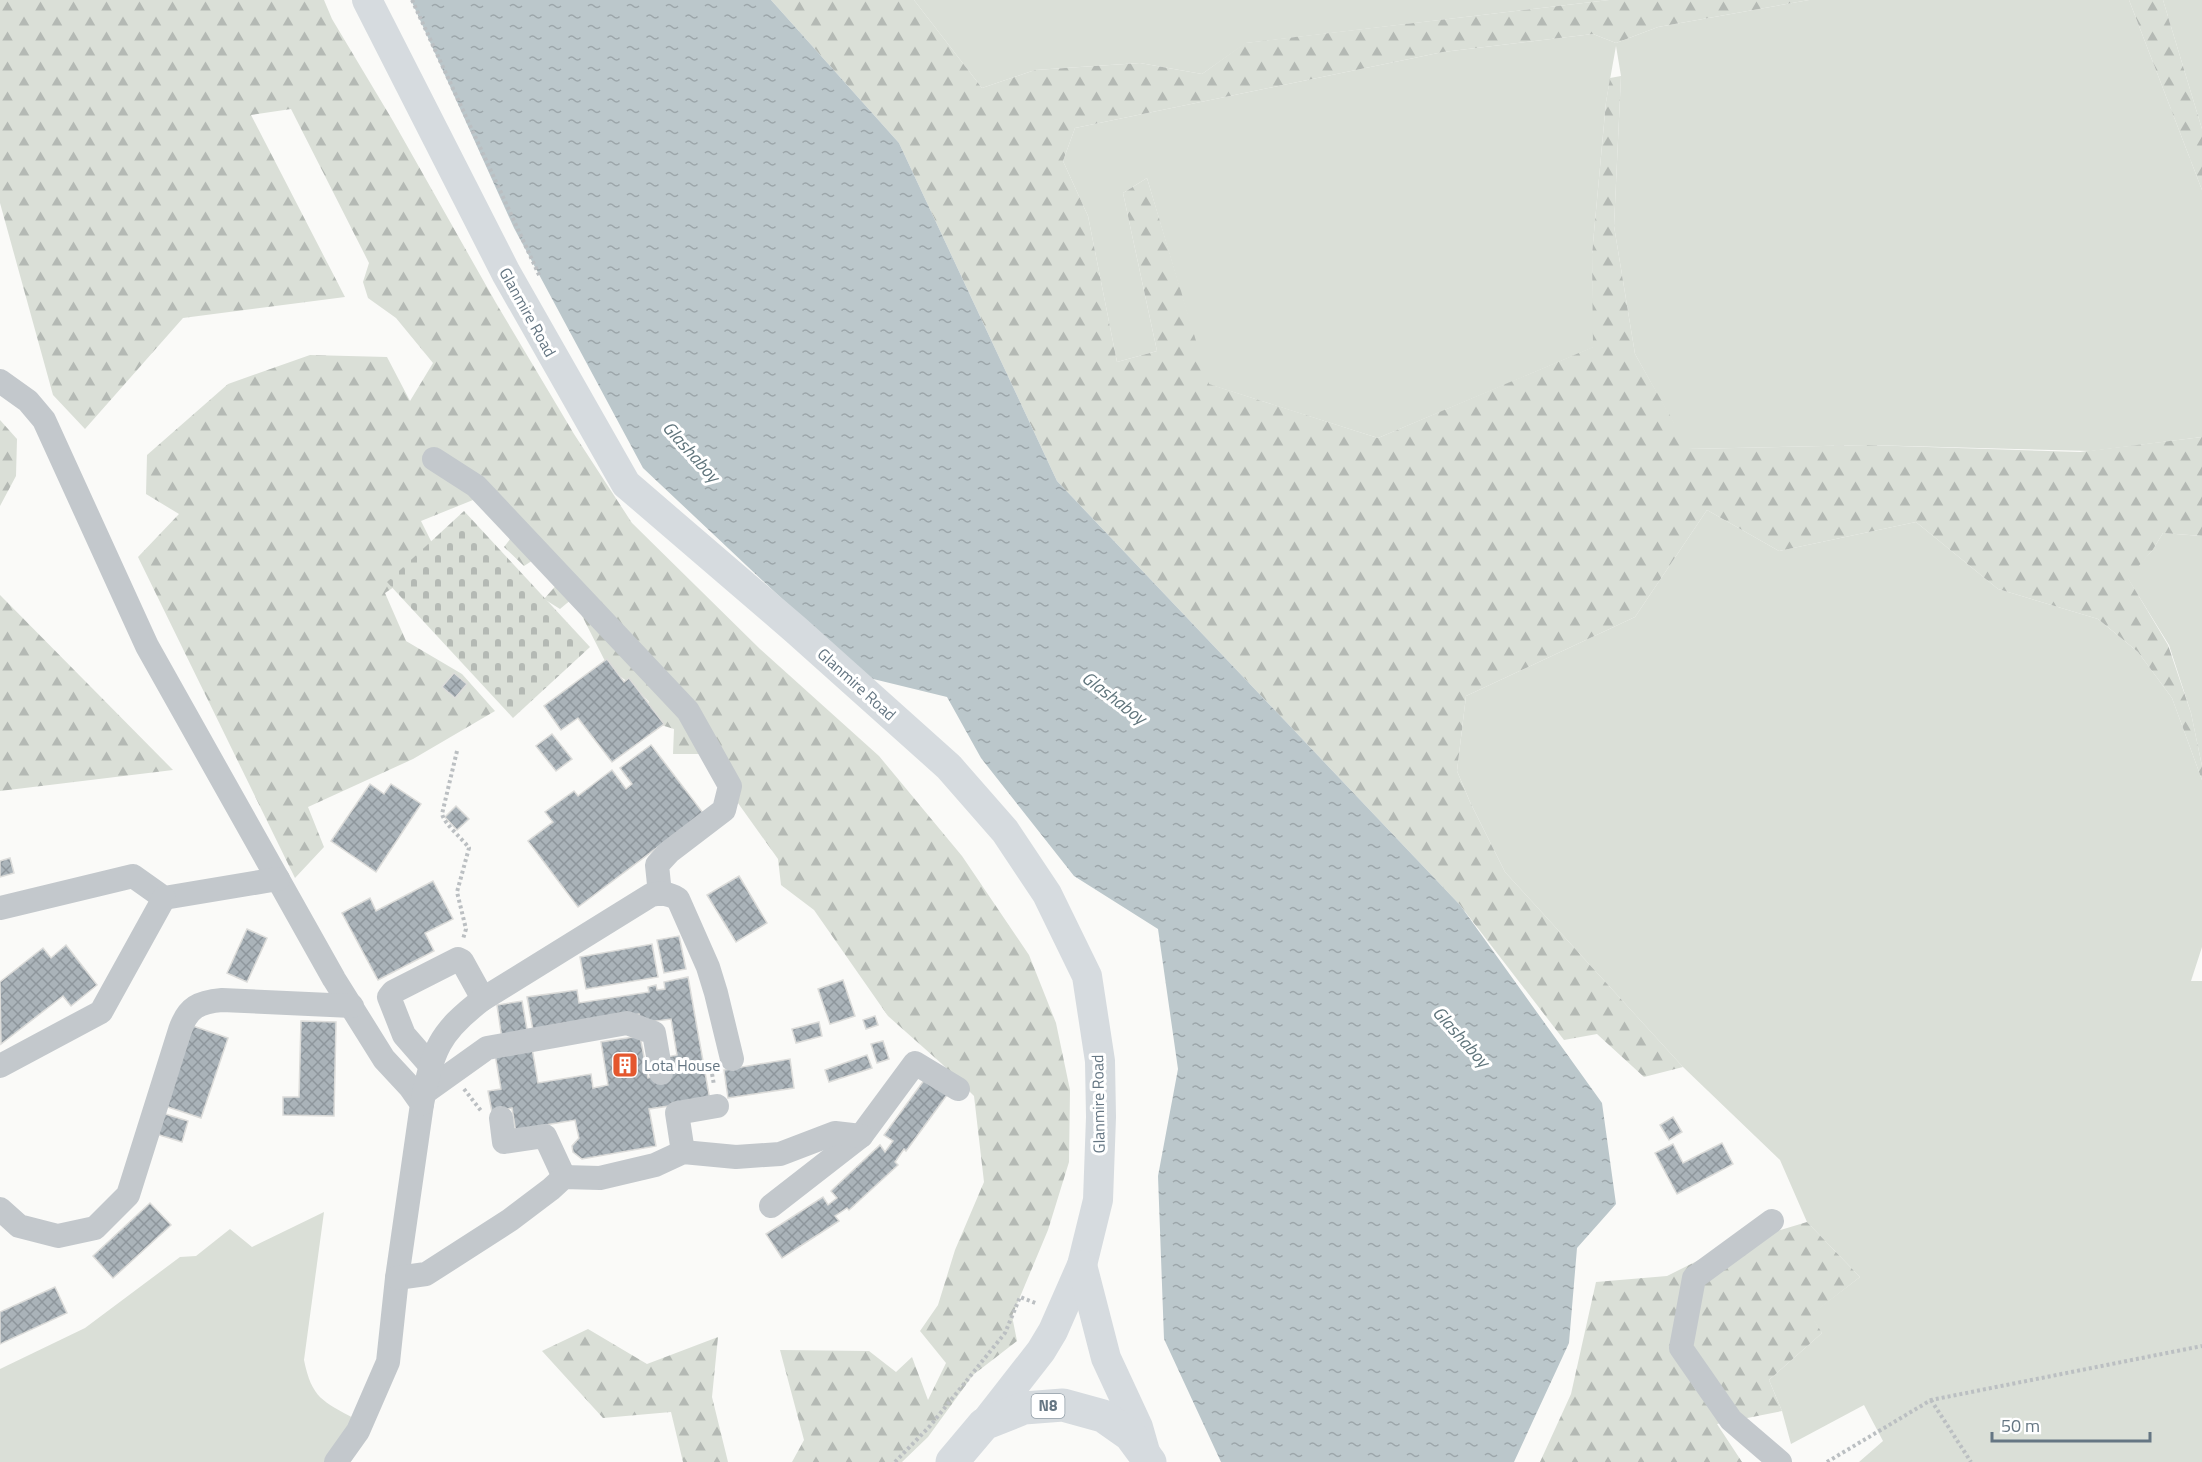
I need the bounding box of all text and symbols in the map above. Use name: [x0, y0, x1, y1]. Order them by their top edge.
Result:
street label: Glanmire Road: [494, 263, 562, 361]
water label: Glashaboy: [656, 415, 728, 490]
street label: Glanmire Road: [812, 642, 902, 726]
water label: Glashaboy: [1076, 664, 1154, 732]
water label: Glashaboy: [1426, 1000, 1498, 1075]
building icon: Lota House: [610, 1050, 640, 1080]
place label: Lota House: [644, 1053, 720, 1077]
street label: Glanmire Road: [1085, 1054, 1111, 1154]
road number: N8: [1032, 1394, 1064, 1418]
scale bar: [1992, 1405, 2150, 1443]
text: 50 m: [2001, 1412, 2040, 1439]

